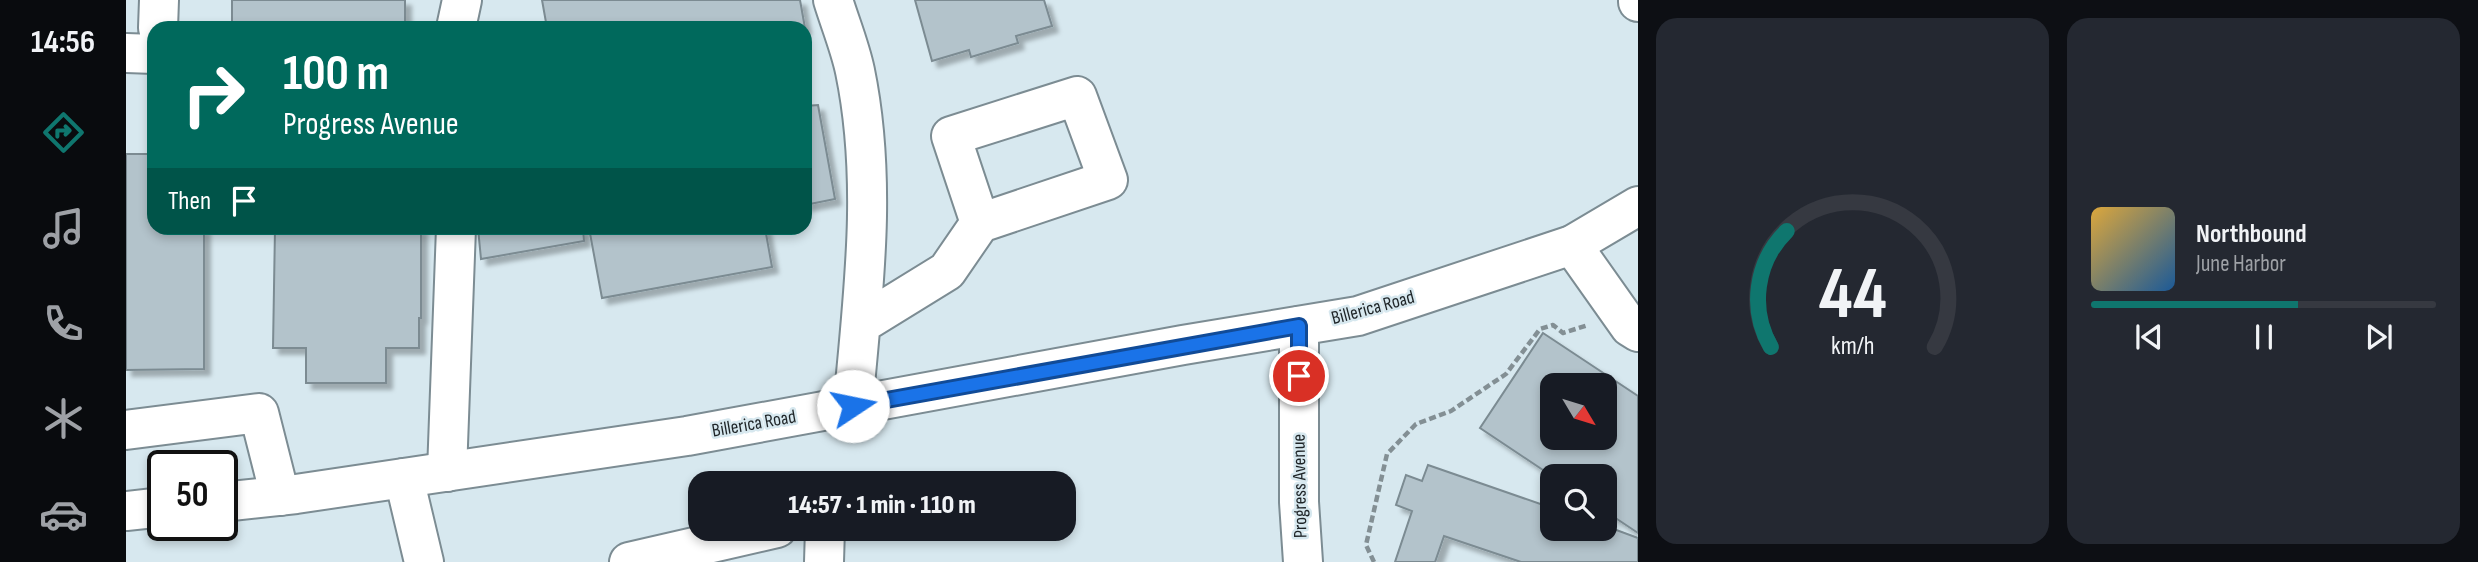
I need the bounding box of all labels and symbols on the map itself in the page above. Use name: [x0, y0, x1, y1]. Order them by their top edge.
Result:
street label: Billerica Road: [1329, 286, 1417, 330]
pin: [1269, 346, 1329, 406]
position arrow: [816, 369, 890, 443]
north arrow: [1540, 373, 1617, 450]
street label: Billerica Road: [710, 405, 798, 443]
street label: Progress Avenue: [1288, 434, 1312, 538]
speed limit sign: 50: [147, 450, 238, 541]

